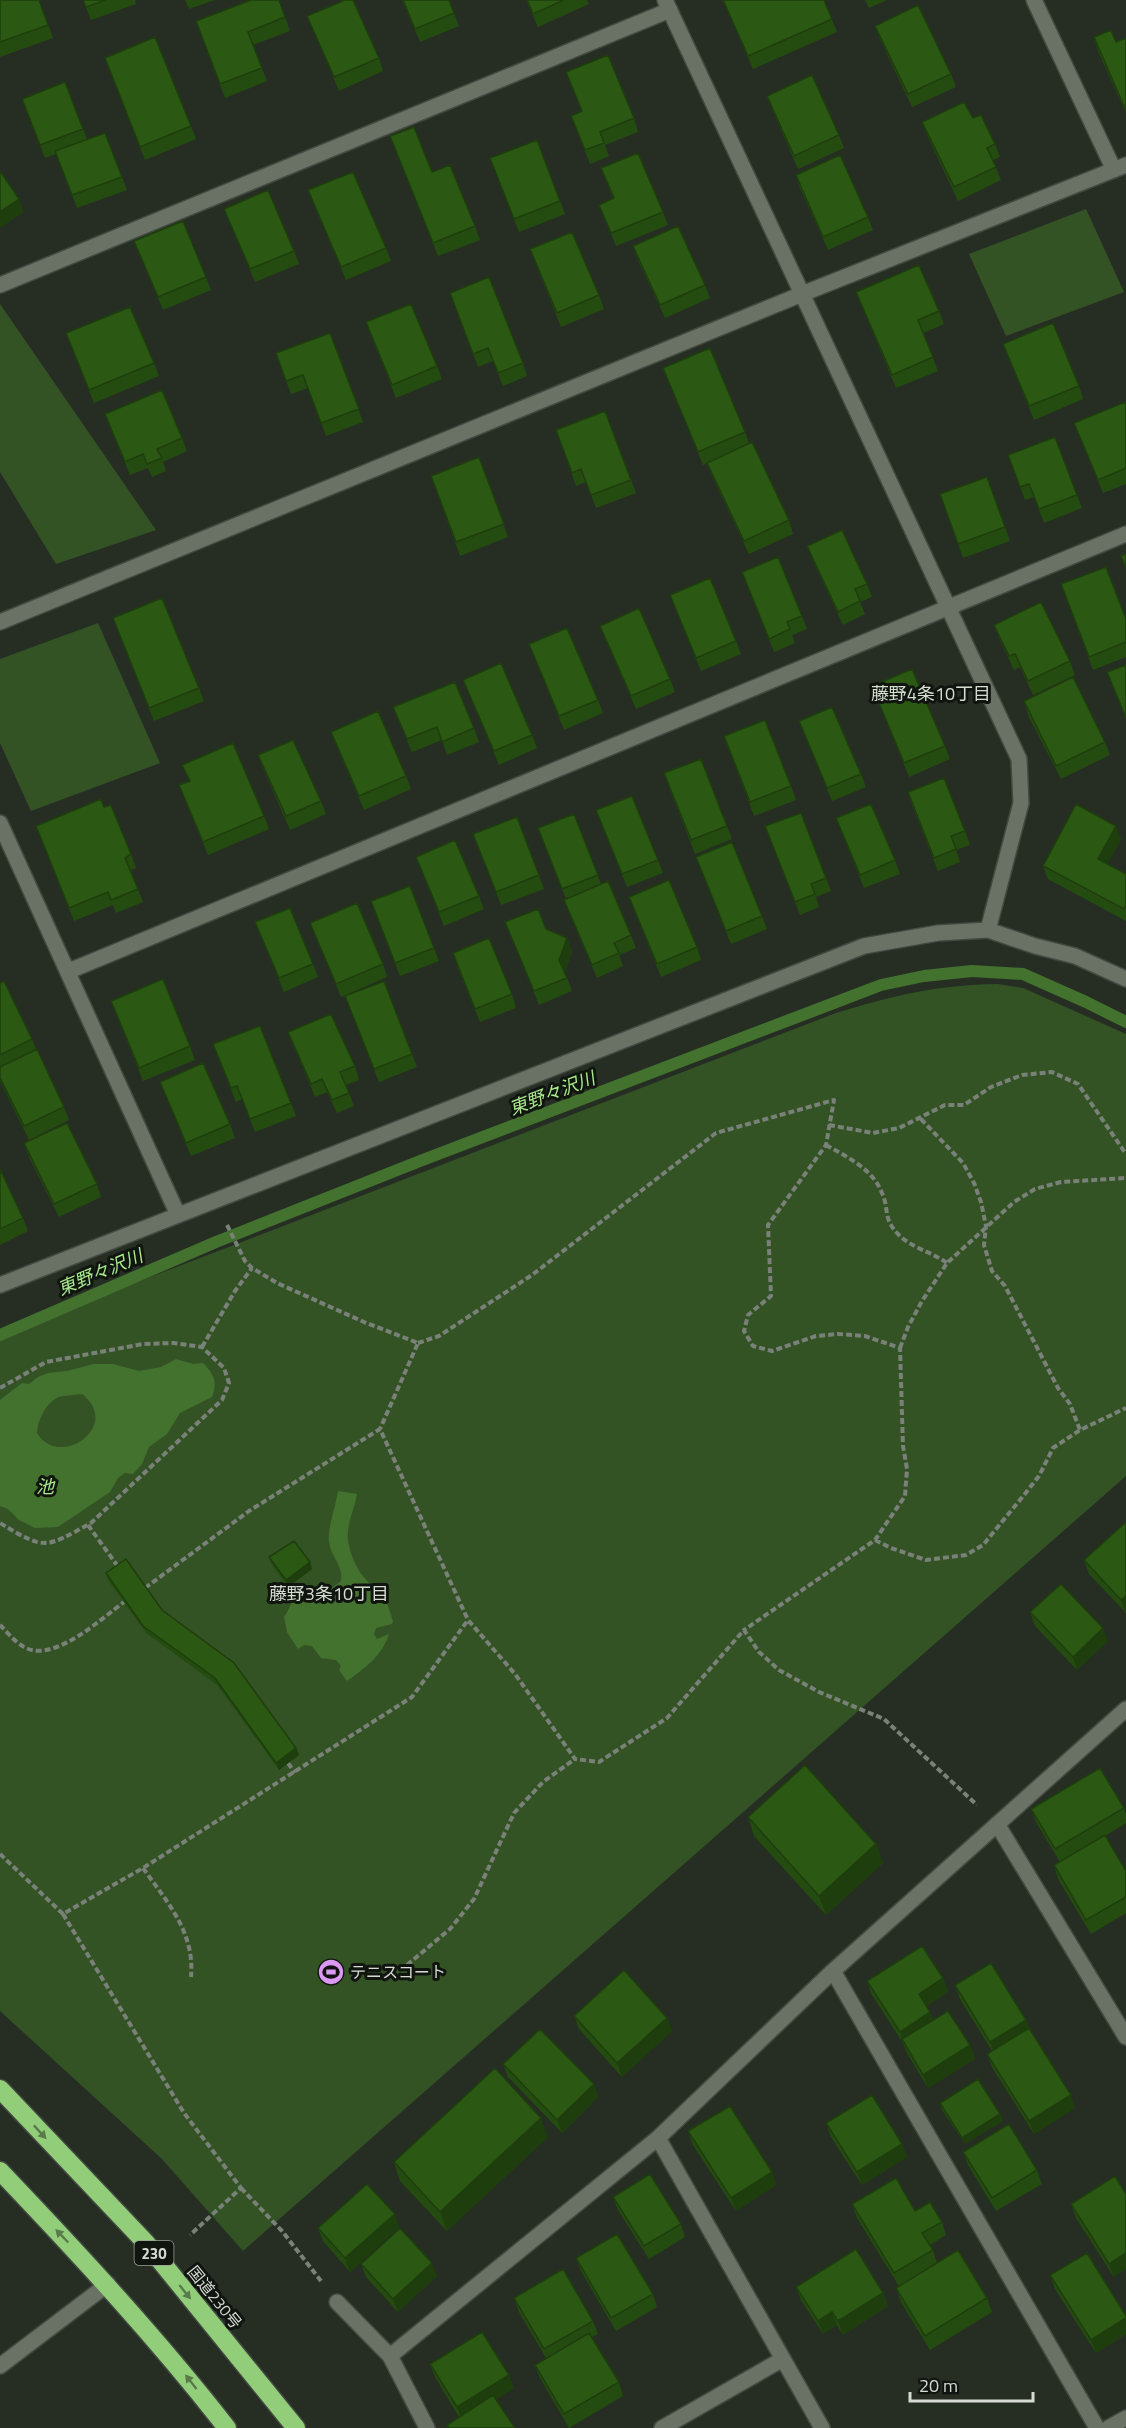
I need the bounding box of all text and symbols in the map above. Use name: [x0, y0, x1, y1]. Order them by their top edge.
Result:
district label: 藤野4条10丁目: [871, 680, 991, 707]
water label: 東野々沢川: [505, 1064, 601, 1122]
water label: 東野々沢川: [53, 1241, 149, 1302]
water label: 池: [36, 1473, 56, 1500]
district label: 藤野3条10丁目: [269, 1580, 389, 1607]
sports icon: テニスコート: [316, 1957, 346, 1987]
place label: テニスコート: [350, 1960, 446, 1984]
one-way arrow: [33, 2124, 47, 2139]
one-way arrow: [56, 2229, 69, 2244]
road number: 230: [134, 2241, 174, 2265]
street label: 国道230号: [182, 2260, 248, 2334]
one-way arrow: [179, 2284, 191, 2299]
scale bar: [910, 2365, 1033, 2403]
text: 20 m: [919, 2372, 958, 2399]
one-way arrow: [185, 2374, 197, 2390]

